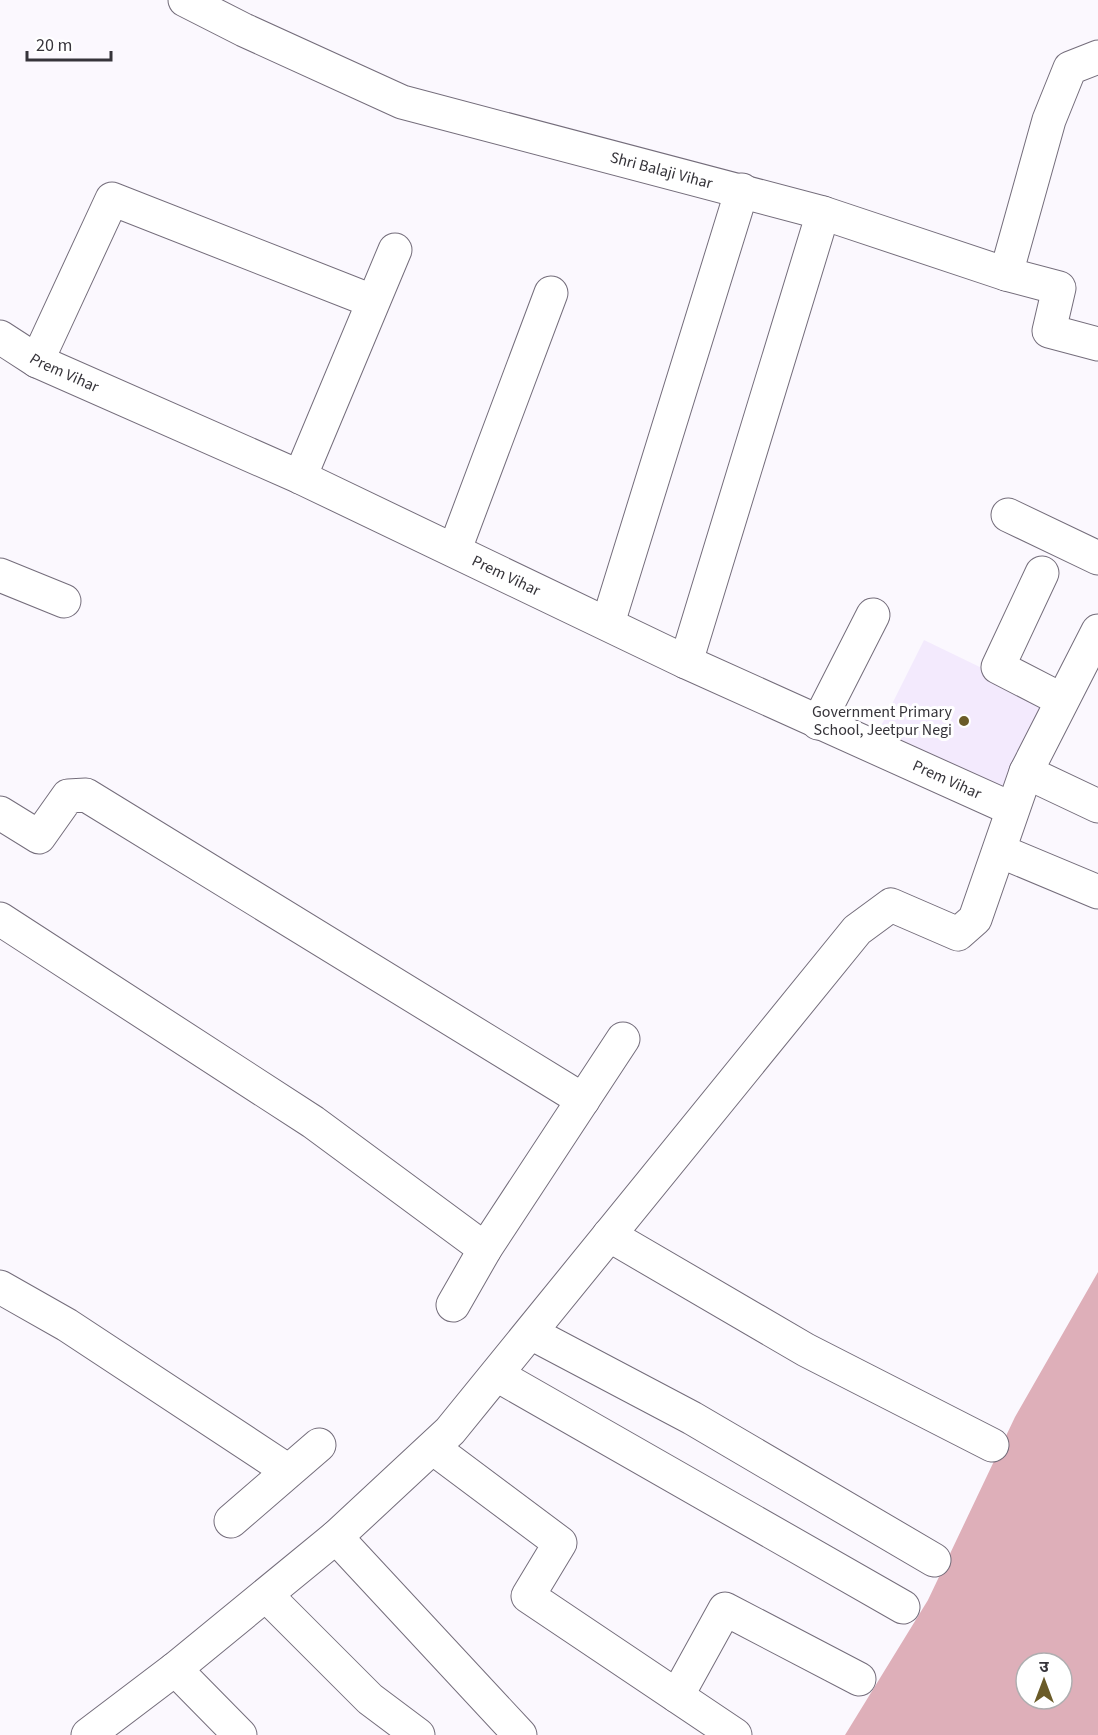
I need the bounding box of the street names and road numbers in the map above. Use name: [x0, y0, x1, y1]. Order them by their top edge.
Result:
street label: Shri Balaji Vihar: [608, 146, 715, 195]
street label: Prem Vihar: [25, 348, 103, 398]
street label: Prem Vihar: [468, 550, 544, 602]
street label: Prem Vihar: [909, 755, 985, 805]

